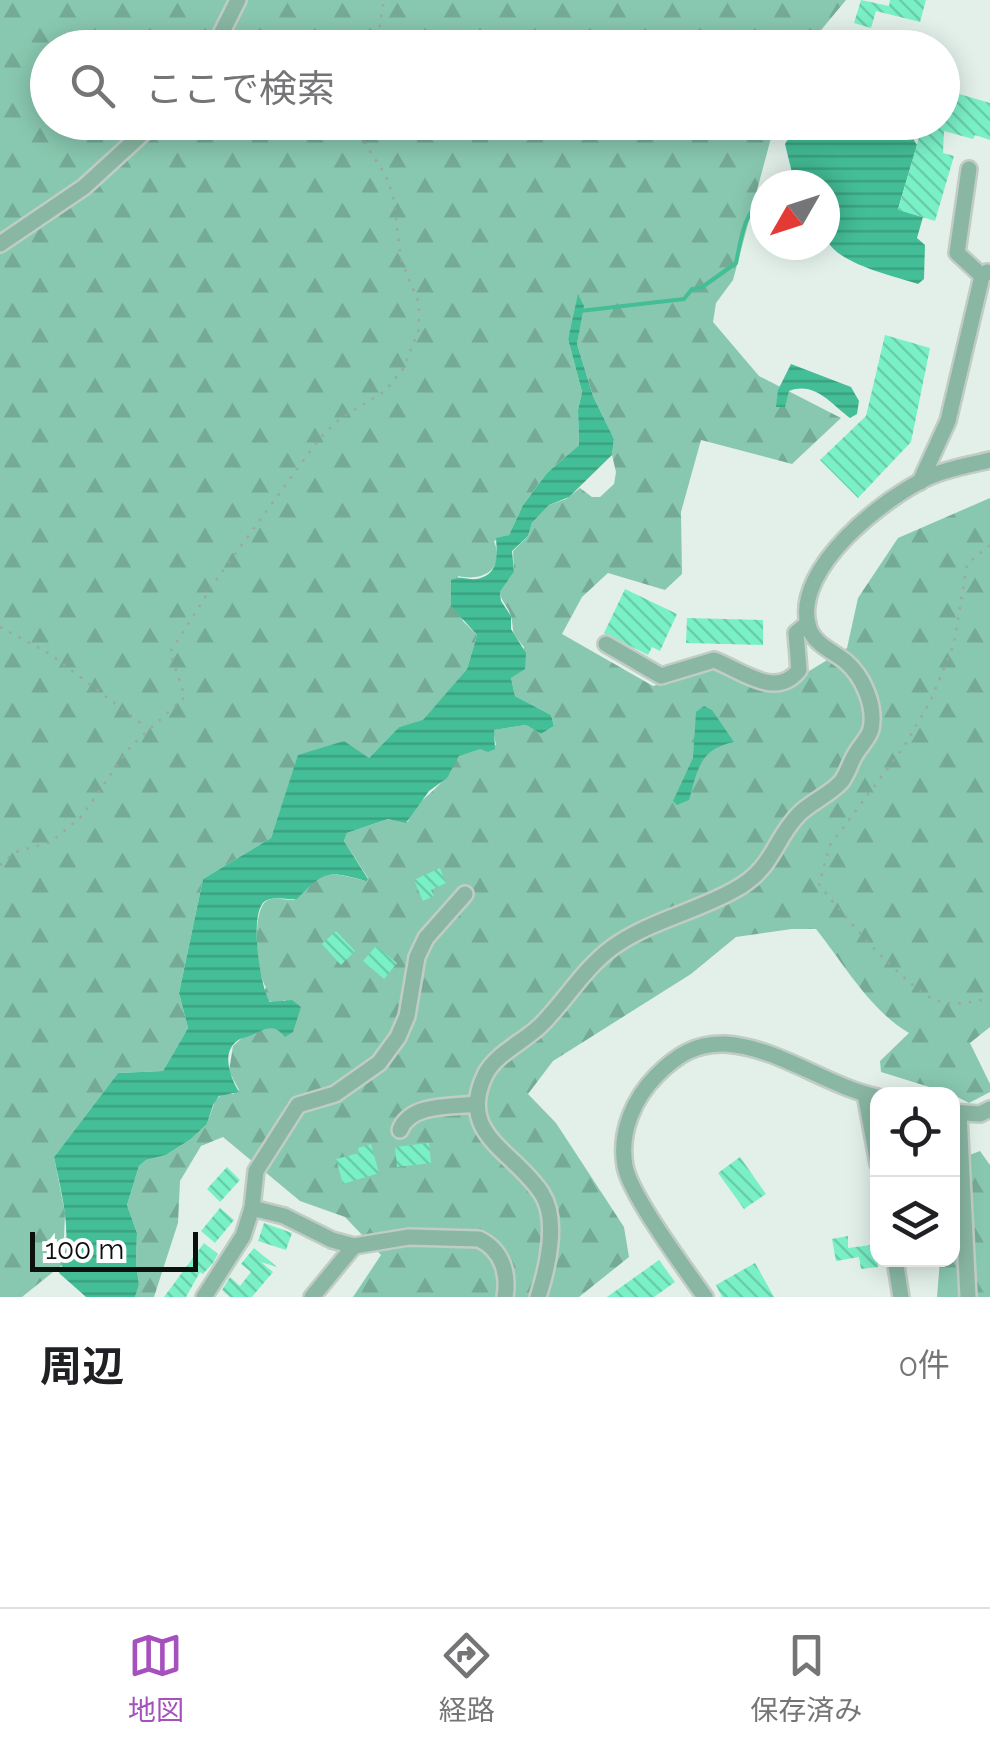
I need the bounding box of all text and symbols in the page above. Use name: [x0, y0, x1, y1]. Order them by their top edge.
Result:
search box: [30, 30, 960, 140]
icon: search: [65, 58, 120, 113]
text: ここで検索: [145, 66, 335, 111]
north arrow: [750, 170, 840, 260]
map controls: [870, 1087, 960, 1267]
button: locate: [870, 1087, 960, 1177]
button: layers: [870, 1177, 960, 1267]
scale bar: [30, 1227, 198, 1272]
text: 100 m: [45, 1233, 124, 1266]
text: 周辺: [40, 1342, 124, 1391]
text: 0件: [898, 1346, 950, 1383]
tab: 地図: [128, 1628, 184, 1728]
tab: 経路: [439, 1628, 495, 1728]
tab: 保存済み: [750, 1628, 862, 1728]

